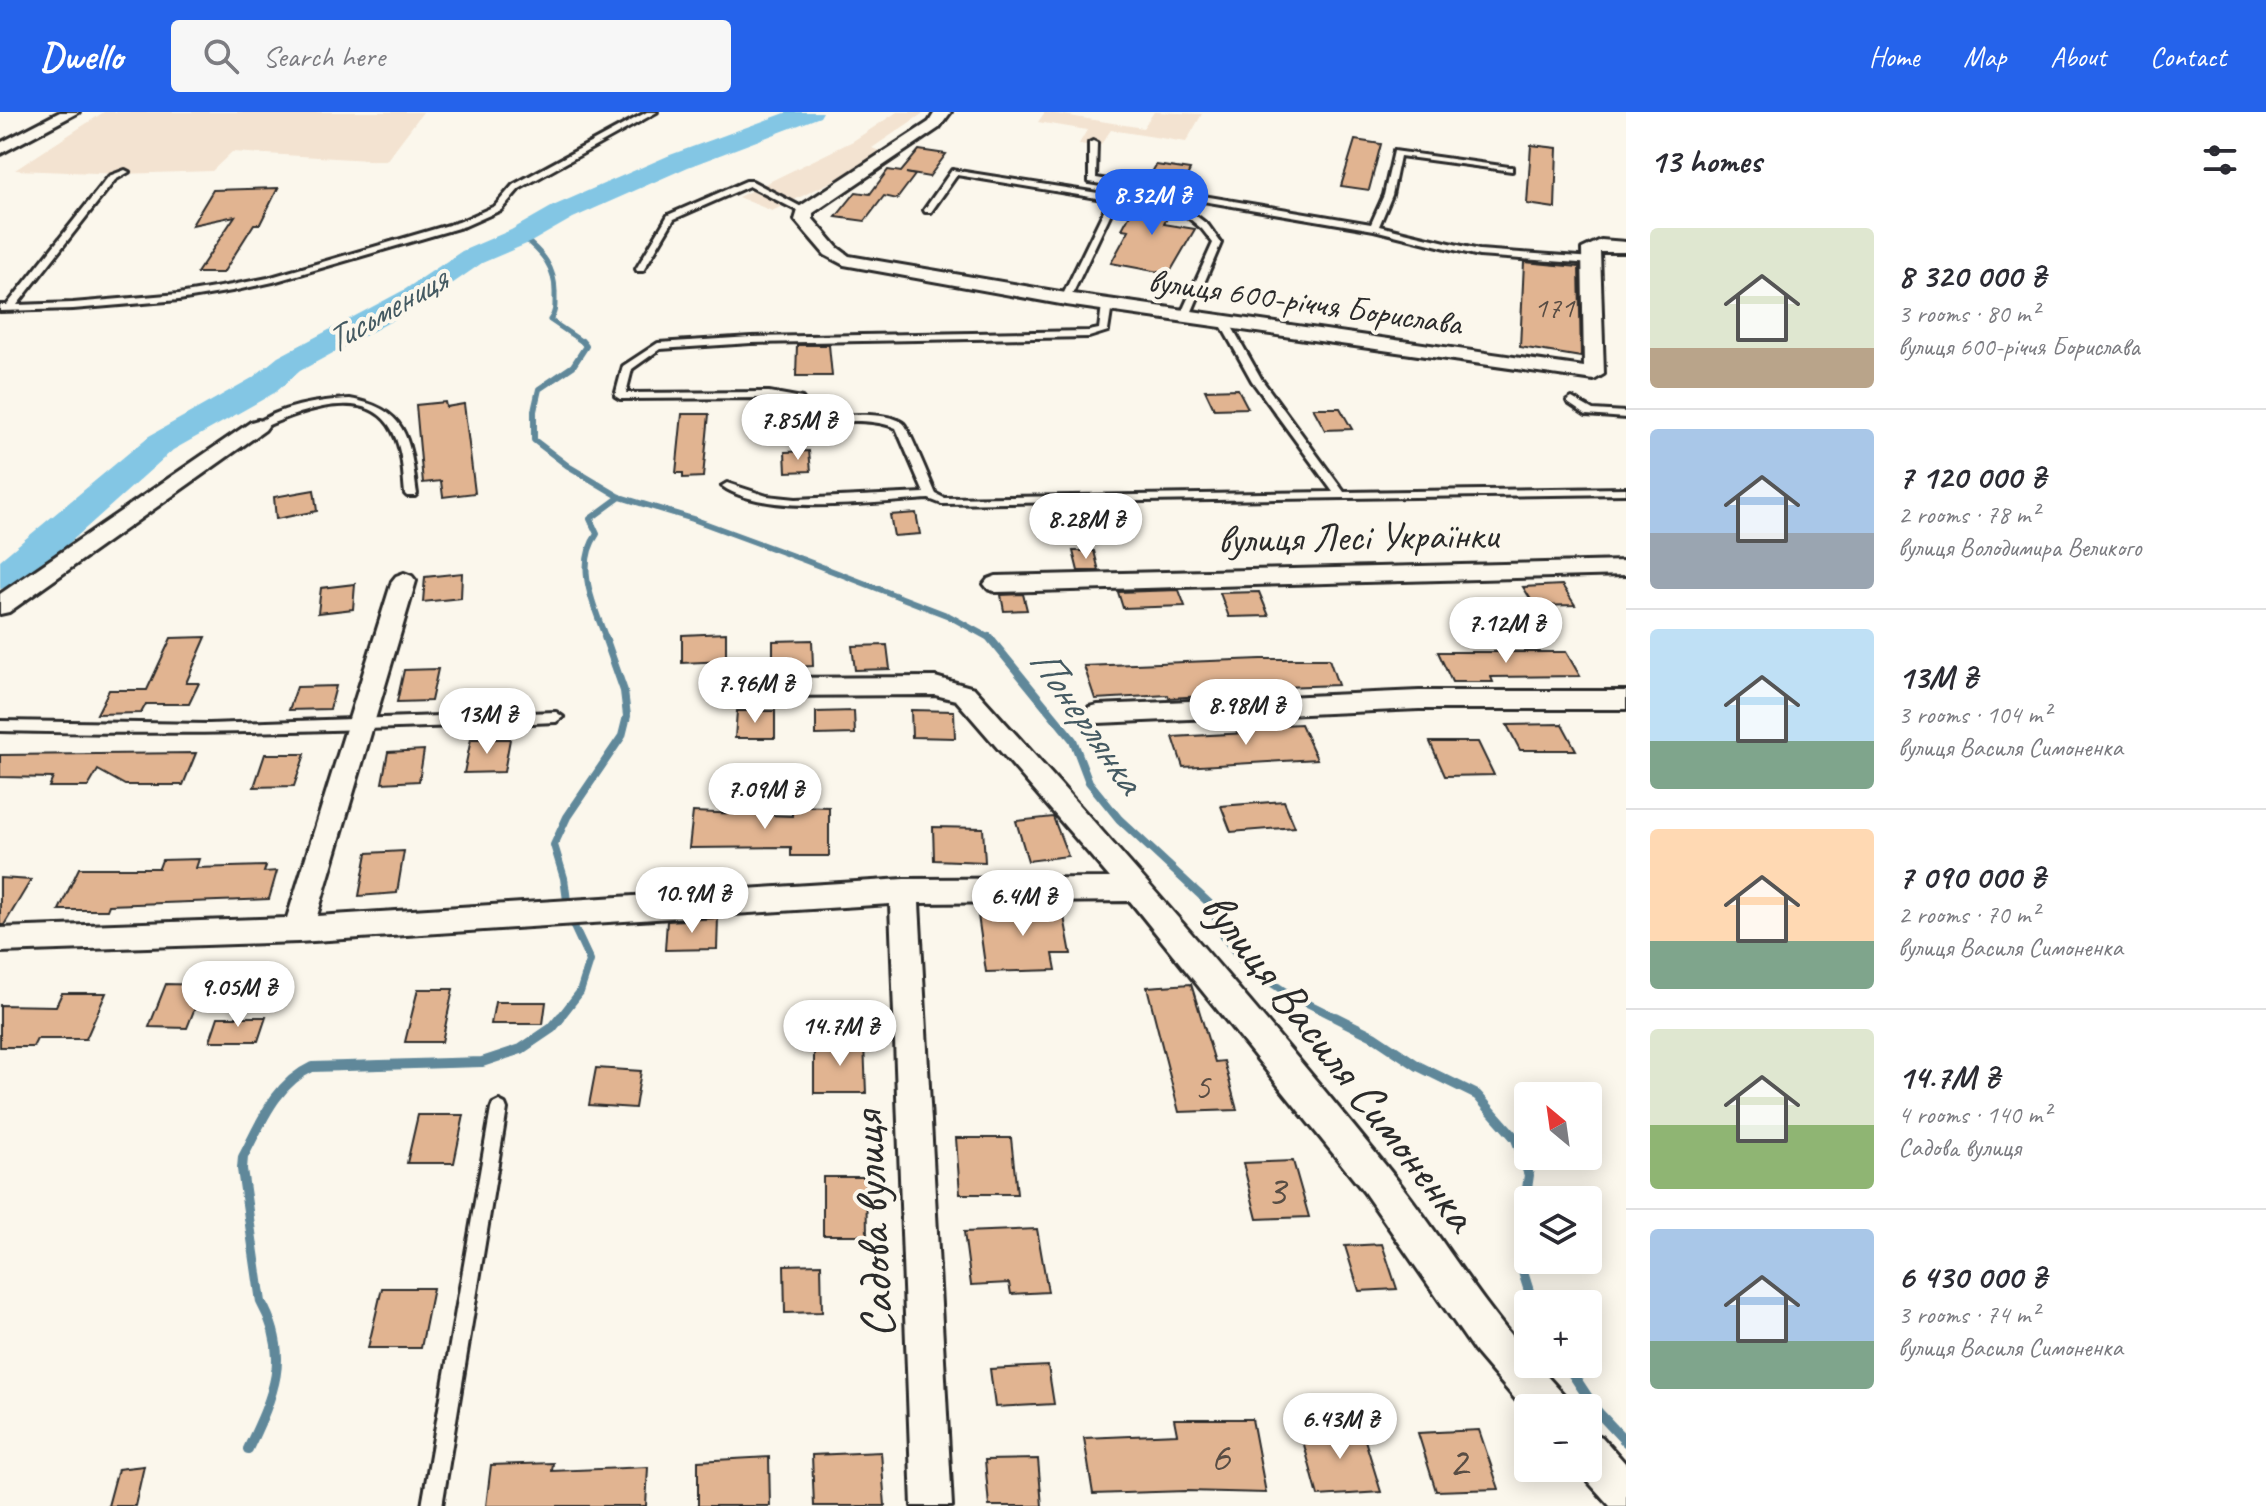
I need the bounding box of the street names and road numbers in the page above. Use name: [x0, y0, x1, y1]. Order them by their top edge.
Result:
street label: вулиця 600-річчя Борислава: [1146, 258, 1467, 345]
street label: вулиця Лесі Українки: [1217, 510, 1501, 564]
street label: вулиця Василя Симоненка: [1188, 879, 1492, 1245]
street label: Садова вулиця: [836, 1107, 908, 1340]

